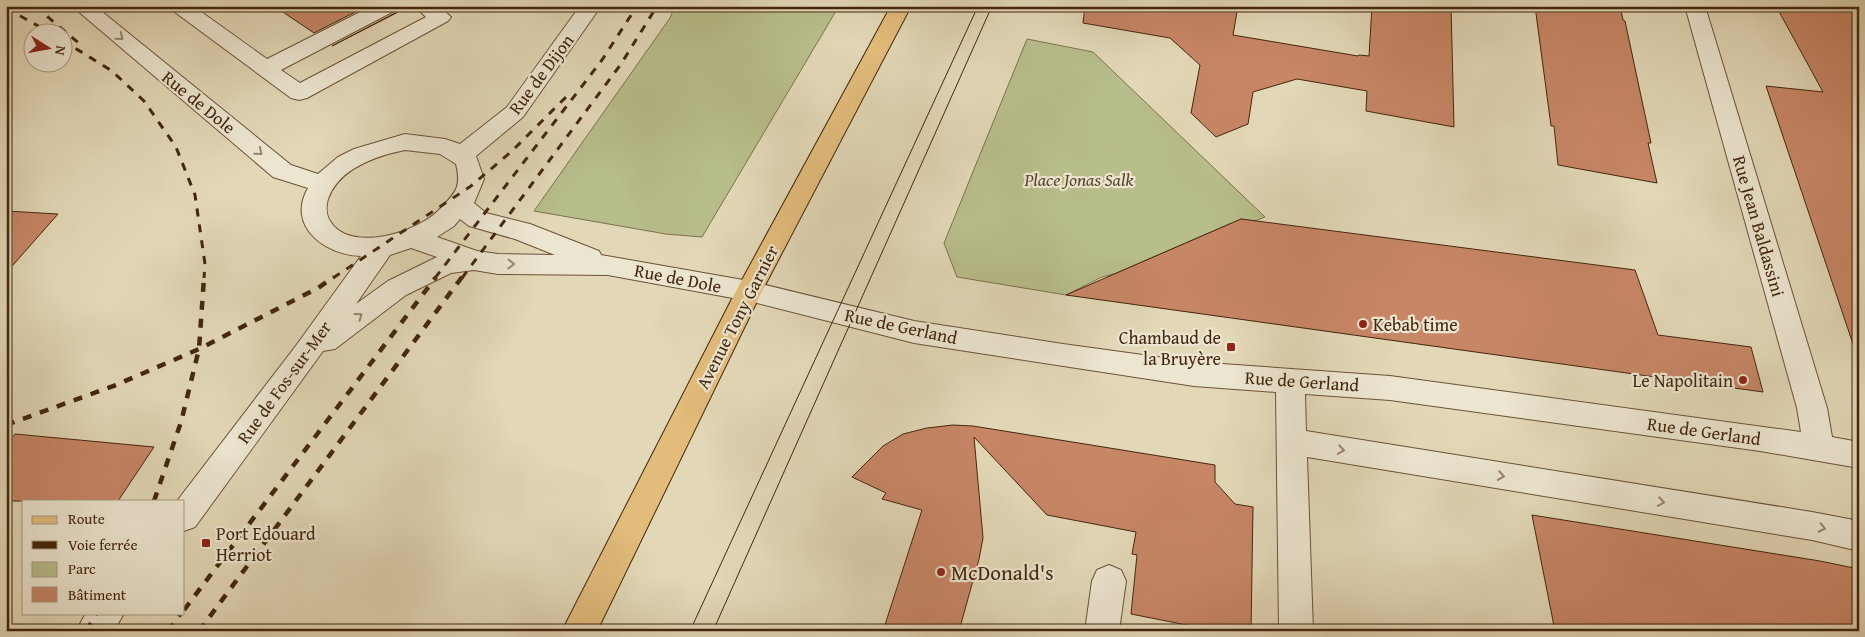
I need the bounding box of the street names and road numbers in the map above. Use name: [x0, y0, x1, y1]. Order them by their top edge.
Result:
street label: Rue de Dijon: [502, 28, 580, 120]
street label: Rue de Dole: [156, 64, 242, 140]
street label: Rue Jean Baldassini: [1726, 152, 1792, 300]
street label: Avenue Tony Garnier: [689, 240, 785, 394]
street label: Rue de Dole: [632, 256, 724, 300]
street label: Rue de Gerland: [842, 301, 960, 351]
street label: Rue de Fos-sur-Mer: [230, 314, 338, 449]
street label: Rue de Gerland: [1244, 364, 1360, 398]
street label: Rue de Gerland: [1646, 410, 1763, 452]

